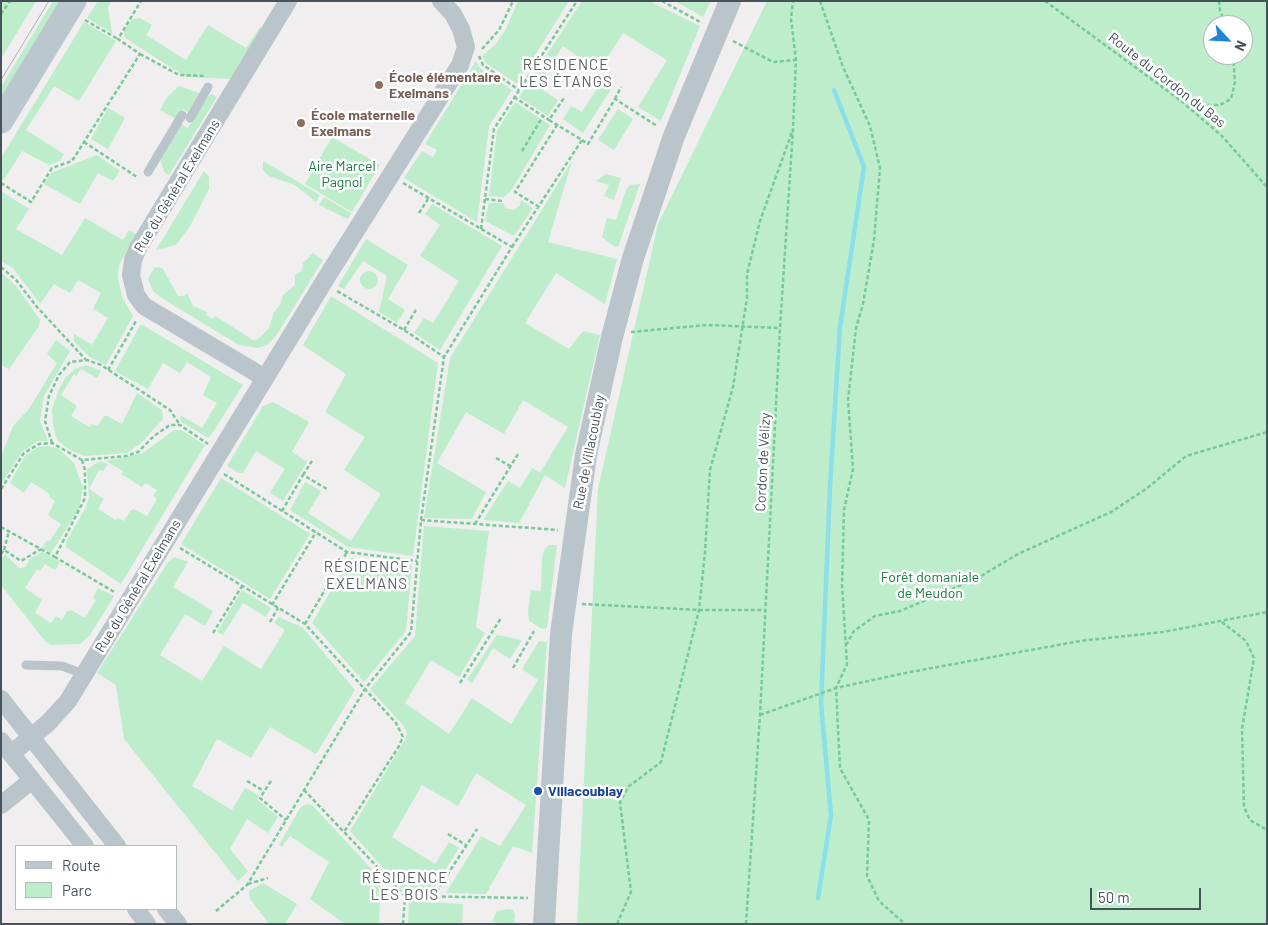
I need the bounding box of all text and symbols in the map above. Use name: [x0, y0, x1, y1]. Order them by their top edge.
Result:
north arrow: [1203, 15, 1253, 65]
street label: Route du Cordon du Bas: [1105, 29, 1229, 131]
text: N: [1231, 38, 1251, 54]
district label: RÉSIDENCE LES ÉTANGS: [518, 56, 614, 91]
place label: École élémentaire Exelmans: [389, 69, 501, 102]
marker: École élémentaire Exelmans: [373, 79, 385, 91]
place label: École maternelle Exelmans: [311, 107, 415, 140]
street label: Rue du Général Exelmans: [131, 117, 223, 255]
marker: École maternelle Exelmans: [295, 117, 307, 129]
park label: Aire Marcel Pagnol: [308, 158, 376, 190]
street label: Rue de Villacoublay: [570, 393, 608, 511]
street label: Cordon de Vélizy: [752, 412, 774, 512]
street label: Rue du Général Exelmans: [92, 517, 184, 655]
district label: RÉSIDENCE EXELMANS: [323, 558, 411, 593]
park label: Forêt domaniale de Meudon: [881, 569, 979, 602]
place label: Villacoublay: [548, 783, 623, 799]
marker: Villacoublay: [532, 785, 544, 797]
legend: [15, 845, 178, 910]
text: Route: [62, 856, 101, 874]
district label: RÉSIDENCE LES BOIS: [361, 869, 449, 904]
scale bar: [1093, 878, 1204, 910]
text: Parc: [62, 881, 92, 899]
text: 50 m: [1098, 888, 1130, 906]

